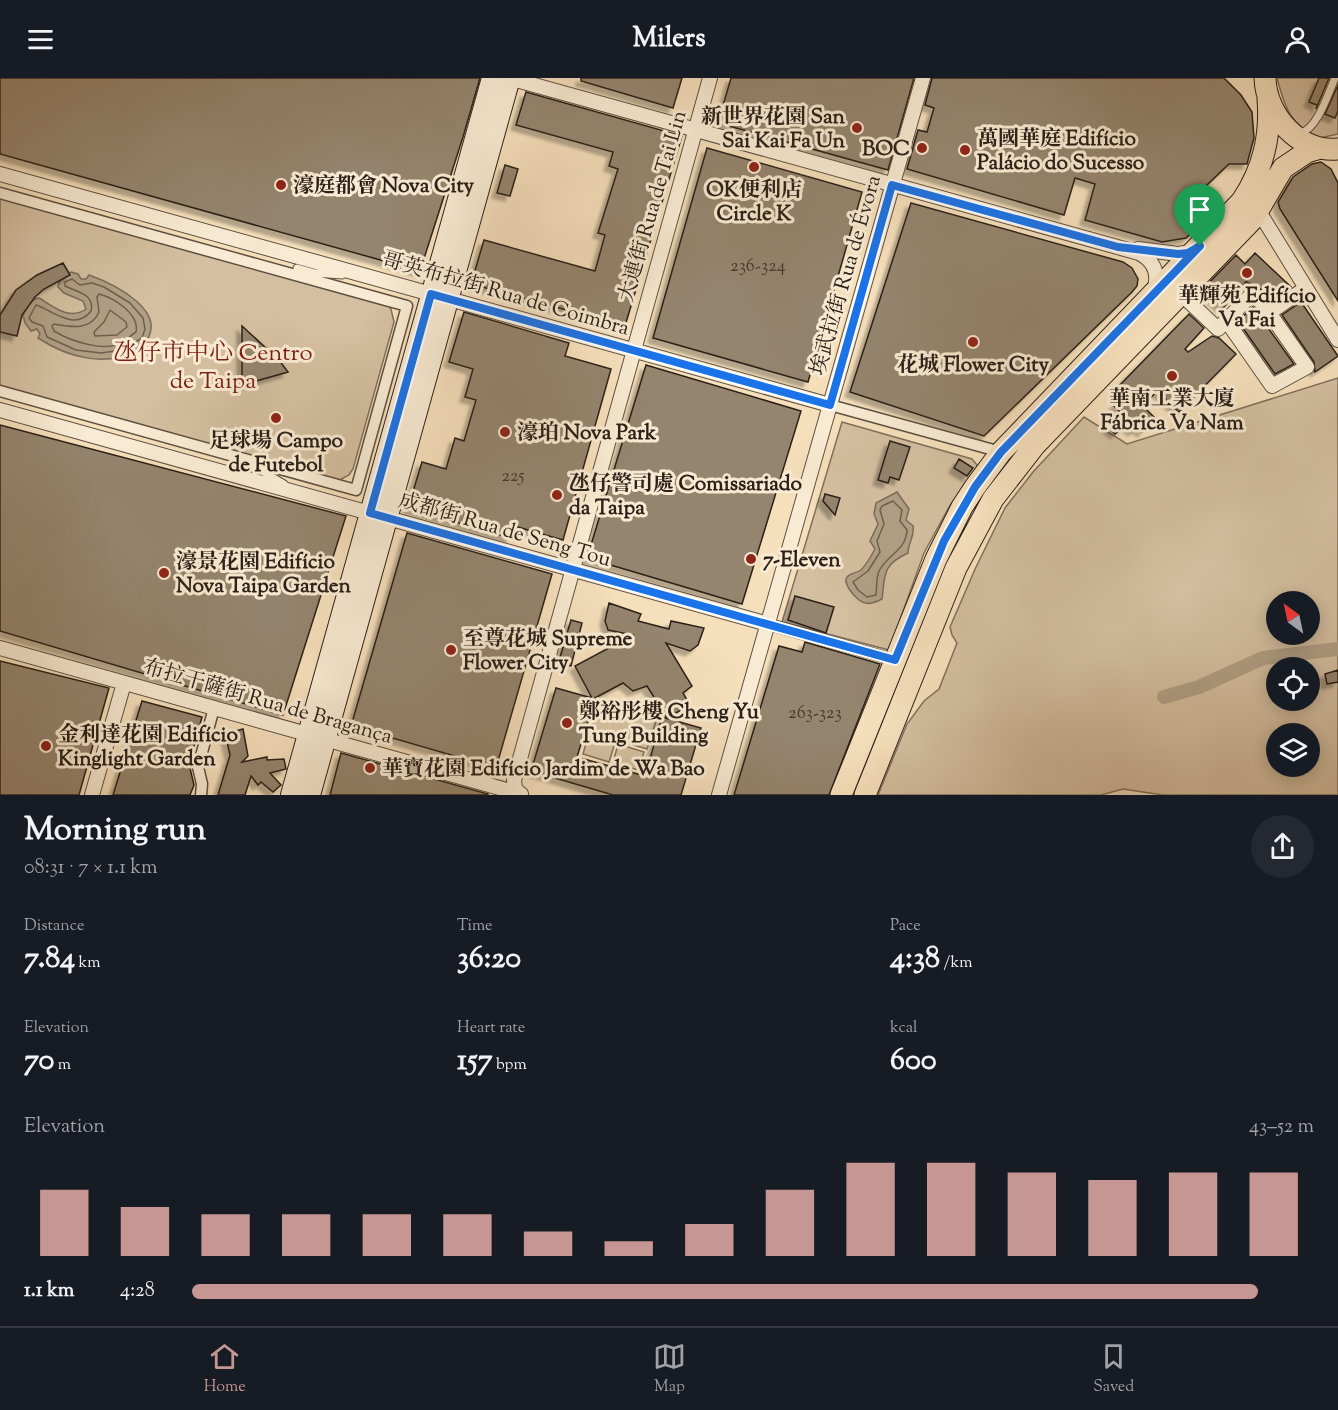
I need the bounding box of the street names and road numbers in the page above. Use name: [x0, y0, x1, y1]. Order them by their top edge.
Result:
street label: 大連街 Rua de Tai Lin: [612, 107, 696, 306]
street label: 埃武拉街 Rua de Évora: [804, 172, 890, 379]
street label: 哥英布拉街 Rua de Coimbra: [378, 245, 633, 345]
street label: 成都街 Rua de Seng Tou: [395, 486, 614, 576]
street label: 布拉干薩街 Rua de Bragança: [139, 653, 396, 753]

